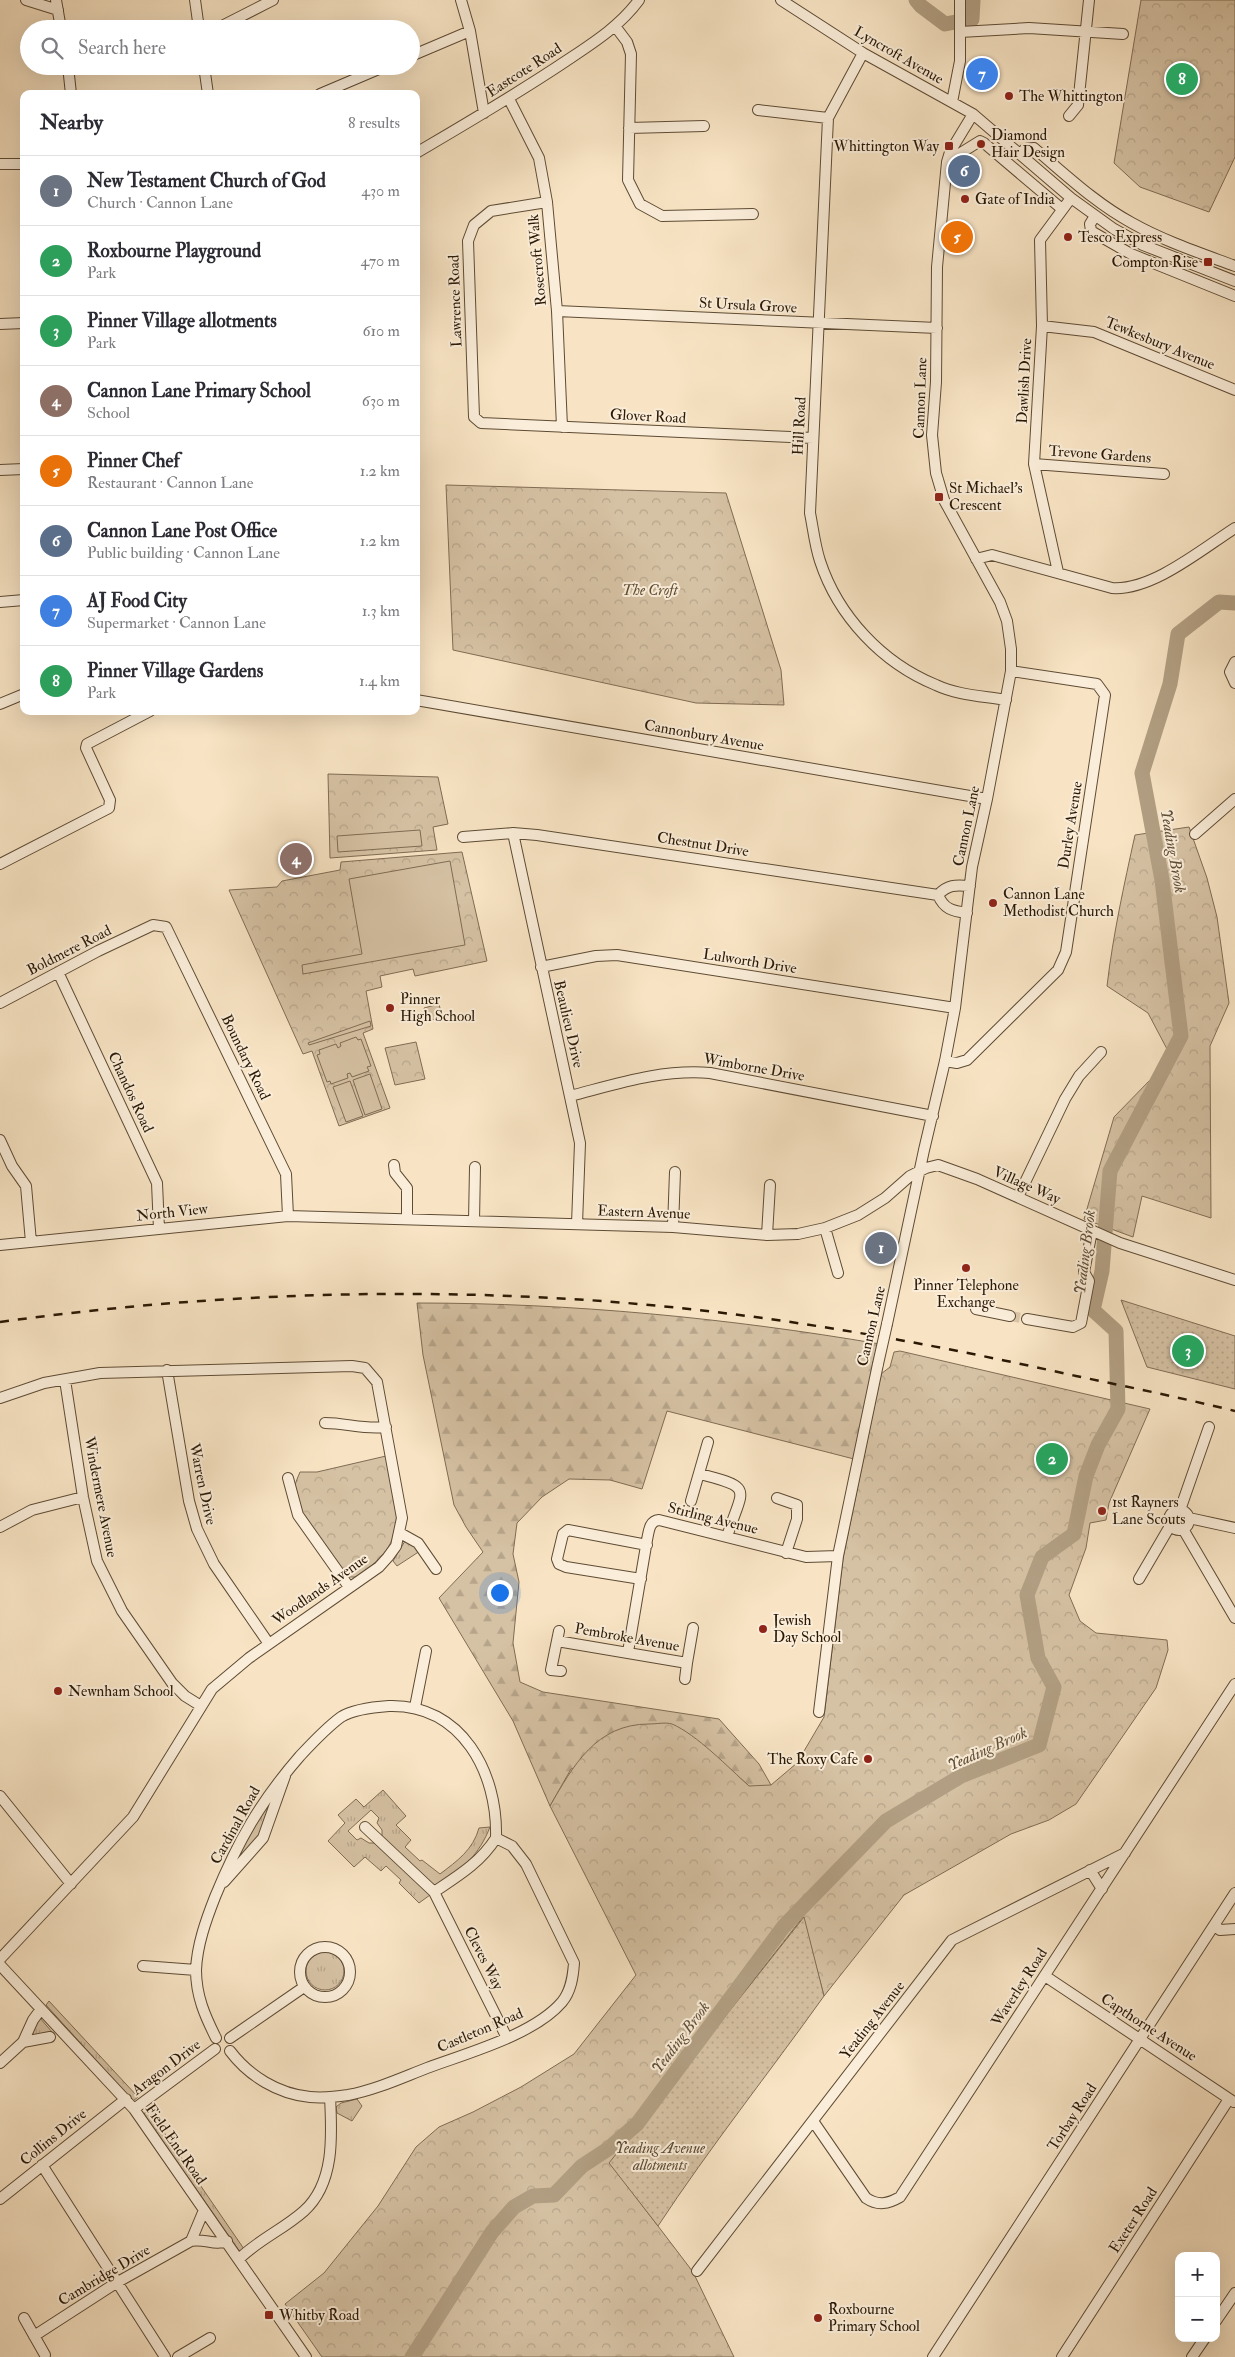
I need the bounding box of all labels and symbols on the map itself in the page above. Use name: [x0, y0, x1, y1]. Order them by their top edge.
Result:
street label: Lyncroft Avenue: [851, 22, 947, 89]
street label: Eastcote Road: [483, 39, 566, 102]
pin: 7: [966, 55, 998, 93]
pin: 8: [1166, 60, 1198, 98]
place label: The Whittington: [1019, 87, 1123, 106]
marker: The Whittington: [1003, 90, 1015, 102]
place label: Diamond Hair Design: [991, 126, 1065, 162]
place label: Whittington Way: [832, 137, 939, 156]
marker: Diamond Hair Design: [975, 138, 987, 150]
marker: Whittington Way: [943, 140, 955, 152]
pin: 6: [948, 152, 980, 190]
place label: Gate of India: [975, 190, 1055, 209]
marker: Gate of India: [959, 193, 971, 205]
street label: Rosecroft Walk: [524, 213, 551, 307]
pin: 5: [941, 218, 973, 256]
place label: Tesco Express: [1078, 228, 1162, 248]
marker: Tesco Express: [1062, 231, 1074, 243]
place label: Compton Rise: [1112, 253, 1198, 273]
street label: Lawrence Road: [444, 254, 467, 348]
marker: Compton Rise: [1202, 256, 1214, 268]
street label: St Ursula Grove: [698, 293, 797, 318]
street label: Tewkesbury Avenue: [1102, 313, 1218, 374]
street label: Dawlish Drive: [1013, 338, 1036, 424]
street label: Cannon Lane: [910, 357, 931, 439]
street label: Hill Road: [788, 396, 811, 456]
street label: Glover Road: [609, 405, 687, 428]
street label: Trevone Gardens: [1048, 441, 1152, 468]
place label: St Michael's Crescent: [949, 479, 1023, 515]
marker: St Michael's Crescent: [933, 491, 945, 503]
park label: The Croft: [622, 581, 678, 600]
street label: Cannonbury Avenue: [643, 716, 765, 755]
street label: Durley Avenue: [1054, 780, 1087, 870]
street label: Cannon Lane: [949, 784, 984, 868]
water label: Yeading Brook: [1156, 808, 1190, 895]
street label: Chestnut Drive: [656, 828, 750, 861]
pin: 4: [280, 840, 312, 878]
place label: Cannon Lane Methodist Church: [1003, 885, 1114, 921]
marker: Cannon Lane Methodist Church: [987, 897, 999, 909]
street label: Boldmere Road: [24, 921, 115, 980]
street label: Lulworth Drive: [702, 945, 798, 978]
street label: Beaulieu Drive: [549, 978, 588, 1070]
place label: Pinner High School: [400, 990, 475, 1026]
marker: Pinner High School: [384, 1002, 396, 1014]
street label: Boundary Road: [217, 1011, 275, 1104]
street label: Chandos Road: [104, 1049, 158, 1136]
street label: Wimborne Drive: [701, 1049, 806, 1086]
street label: Village Way: [990, 1162, 1064, 1209]
street label: North View: [135, 1199, 209, 1226]
street label: Eastern Avenue: [597, 1201, 691, 1224]
water label: Yeading Brook: [1070, 1208, 1100, 1295]
pin: 1: [865, 1229, 897, 1267]
marker: Pinner Telephone Exchange: [960, 1262, 972, 1274]
place label: Pinner Telephone Exchange: [913, 1276, 1019, 1312]
street label: Cannon Lane: [853, 1284, 890, 1368]
pin: 3: [1172, 1332, 1204, 1370]
street label: Windermere Avenue: [79, 1434, 122, 1559]
pin: 2: [1036, 1440, 1068, 1478]
street label: Warren Drive: [184, 1441, 220, 1527]
place label: 1st Rayners Lane Scouts: [1112, 1493, 1185, 1529]
street label: Stirling Avenue: [666, 1498, 760, 1539]
marker: 1st Rayners Lane Scouts: [1096, 1505, 1108, 1517]
street label: Woodlands Avenue: [268, 1549, 372, 1630]
your location: [487, 1580, 513, 1606]
place label: Jewish Day School: [772, 1611, 842, 1647]
street label: Pembroke Avenue: [573, 1619, 681, 1656]
marker: Jewish Day School: [757, 1623, 769, 1635]
place label: Newnham School: [68, 1682, 174, 1701]
marker: Newnham School: [52, 1685, 64, 1697]
water label: Yeading Brook: [945, 1722, 1031, 1775]
place label: The Roxy Cafe: [767, 1750, 858, 1769]
marker: The Roxy Cafe: [862, 1753, 874, 1765]
street label: Cardinal Road: [206, 1782, 265, 1868]
street label: Cleves Way: [460, 1923, 508, 1993]
street label: Waverley Road: [987, 1944, 1052, 2031]
street label: Yeading Avenue: [836, 1977, 909, 2063]
street label: Capthorne Avenue: [1097, 1989, 1200, 2066]
water label: Yeading Brook: [647, 1997, 715, 2078]
street label: Castleton Road: [434, 2004, 527, 2057]
street label: Aragon Drive: [127, 2035, 204, 2100]
street label: Torbay Road: [1044, 2080, 1102, 2155]
street label: Field End Road: [141, 2100, 211, 2189]
street label: Collins Drive: [16, 2105, 90, 2170]
park label: Yeading Avenue allotments: [615, 2139, 706, 2175]
street label: Exeter Road: [1105, 2183, 1162, 2257]
street label: Cambridge Drive: [55, 2240, 154, 2310]
place label: Roxbourne Primary School: [828, 2300, 920, 2336]
place label: Whitby Road: [278, 2306, 360, 2325]
marker: Whitby Road: [263, 2309, 275, 2321]
marker: Roxbourne Primary School: [812, 2312, 824, 2324]

